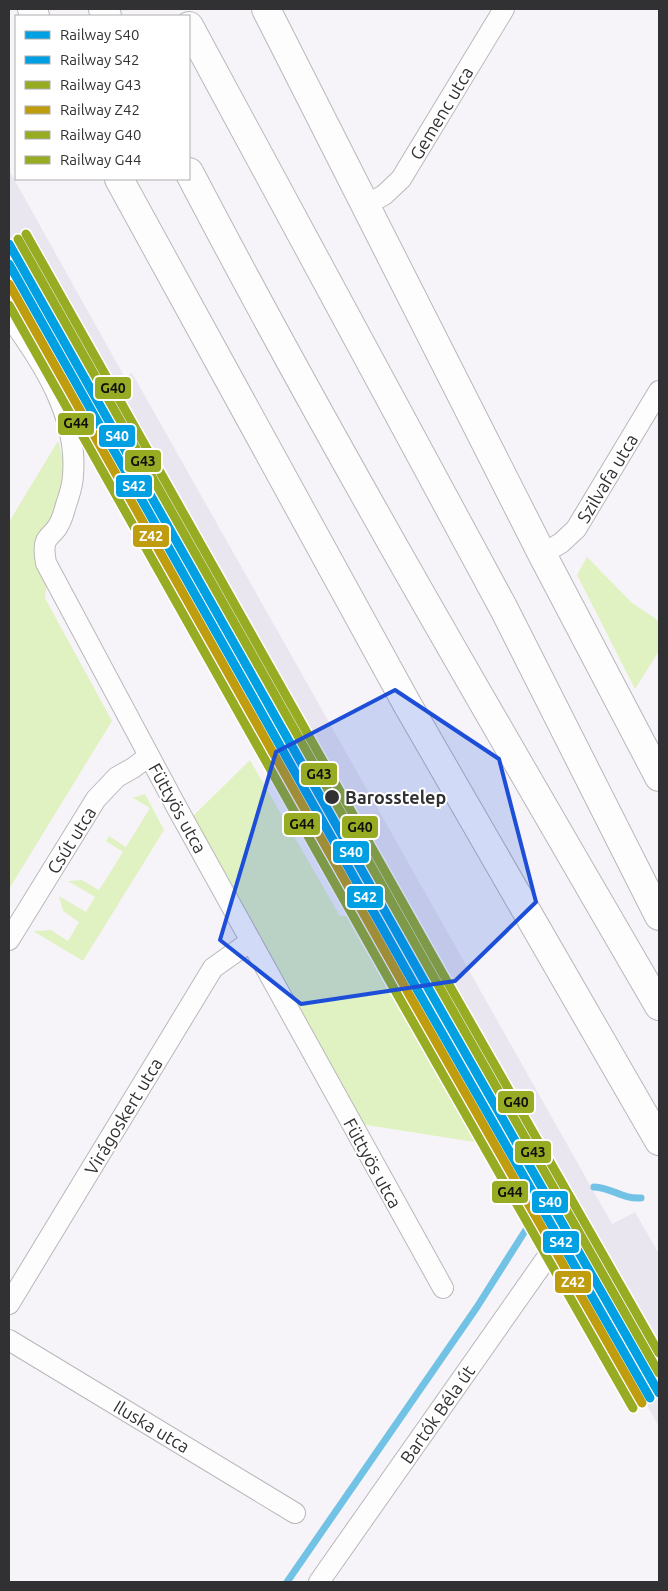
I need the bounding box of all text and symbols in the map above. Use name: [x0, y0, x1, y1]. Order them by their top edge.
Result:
legend: [15, 15, 190, 180]
text: Railway S40: [60, 26, 139, 43]
text: Railway S42: [60, 51, 139, 68]
street label: Gemenc utca: [405, 63, 477, 163]
text: Railway G43: [60, 76, 141, 93]
text: Railway Z42: [60, 101, 140, 118]
text: Railway G40: [60, 126, 141, 143]
text: Railway G44: [60, 151, 141, 168]
line badge: G40: [94, 376, 132, 400]
text: G40: [100, 380, 126, 396]
line badge: G44: [57, 412, 95, 436]
text: G44: [63, 415, 89, 431]
line badge: S40: [98, 424, 136, 448]
text: S40: [105, 428, 129, 444]
street label: Szilvafa utca: [573, 430, 641, 526]
line badge: G43: [124, 449, 162, 473]
text: G43: [130, 453, 156, 469]
line badge: S42: [115, 474, 153, 498]
text: S42: [122, 478, 146, 494]
line badge: Z42: [132, 524, 170, 548]
text: Z42: [139, 528, 163, 544]
street label: Füttyös utca: [145, 760, 211, 856]
line badge: G43: [300, 762, 338, 786]
text: G43: [306, 766, 332, 782]
place label: Barosstelep: [345, 787, 446, 807]
marker: Barosstelep: [323, 788, 341, 806]
street label: Csút utca: [43, 803, 99, 877]
line badge: G44: [283, 812, 321, 836]
line badge: G40: [341, 815, 379, 839]
text: G44: [289, 816, 315, 832]
text: G40: [347, 819, 373, 835]
line badge: S40: [332, 840, 370, 864]
text: S40: [339, 844, 363, 860]
line badge: S42: [346, 885, 384, 909]
text: S42: [353, 889, 377, 905]
street label: Virágoskert utca: [80, 1054, 166, 1178]
line badge: G40: [497, 1090, 535, 1114]
text: G40: [503, 1094, 529, 1110]
street label: Füttyös utca: [340, 1115, 406, 1211]
line badge: G43: [514, 1140, 552, 1164]
text: G43: [520, 1144, 546, 1160]
line badge: G44: [491, 1180, 529, 1204]
text: G44: [497, 1184, 523, 1200]
line badge: S40: [531, 1190, 569, 1214]
text: S40: [538, 1194, 562, 1210]
line badge: S42: [542, 1230, 580, 1254]
text: S42: [549, 1234, 573, 1250]
line badge: Z42: [554, 1270, 592, 1294]
text: Z42: [561, 1274, 585, 1290]
street label: Bartók Béla út: [396, 1361, 478, 1467]
street label: Iluska utca: [111, 1396, 193, 1456]

